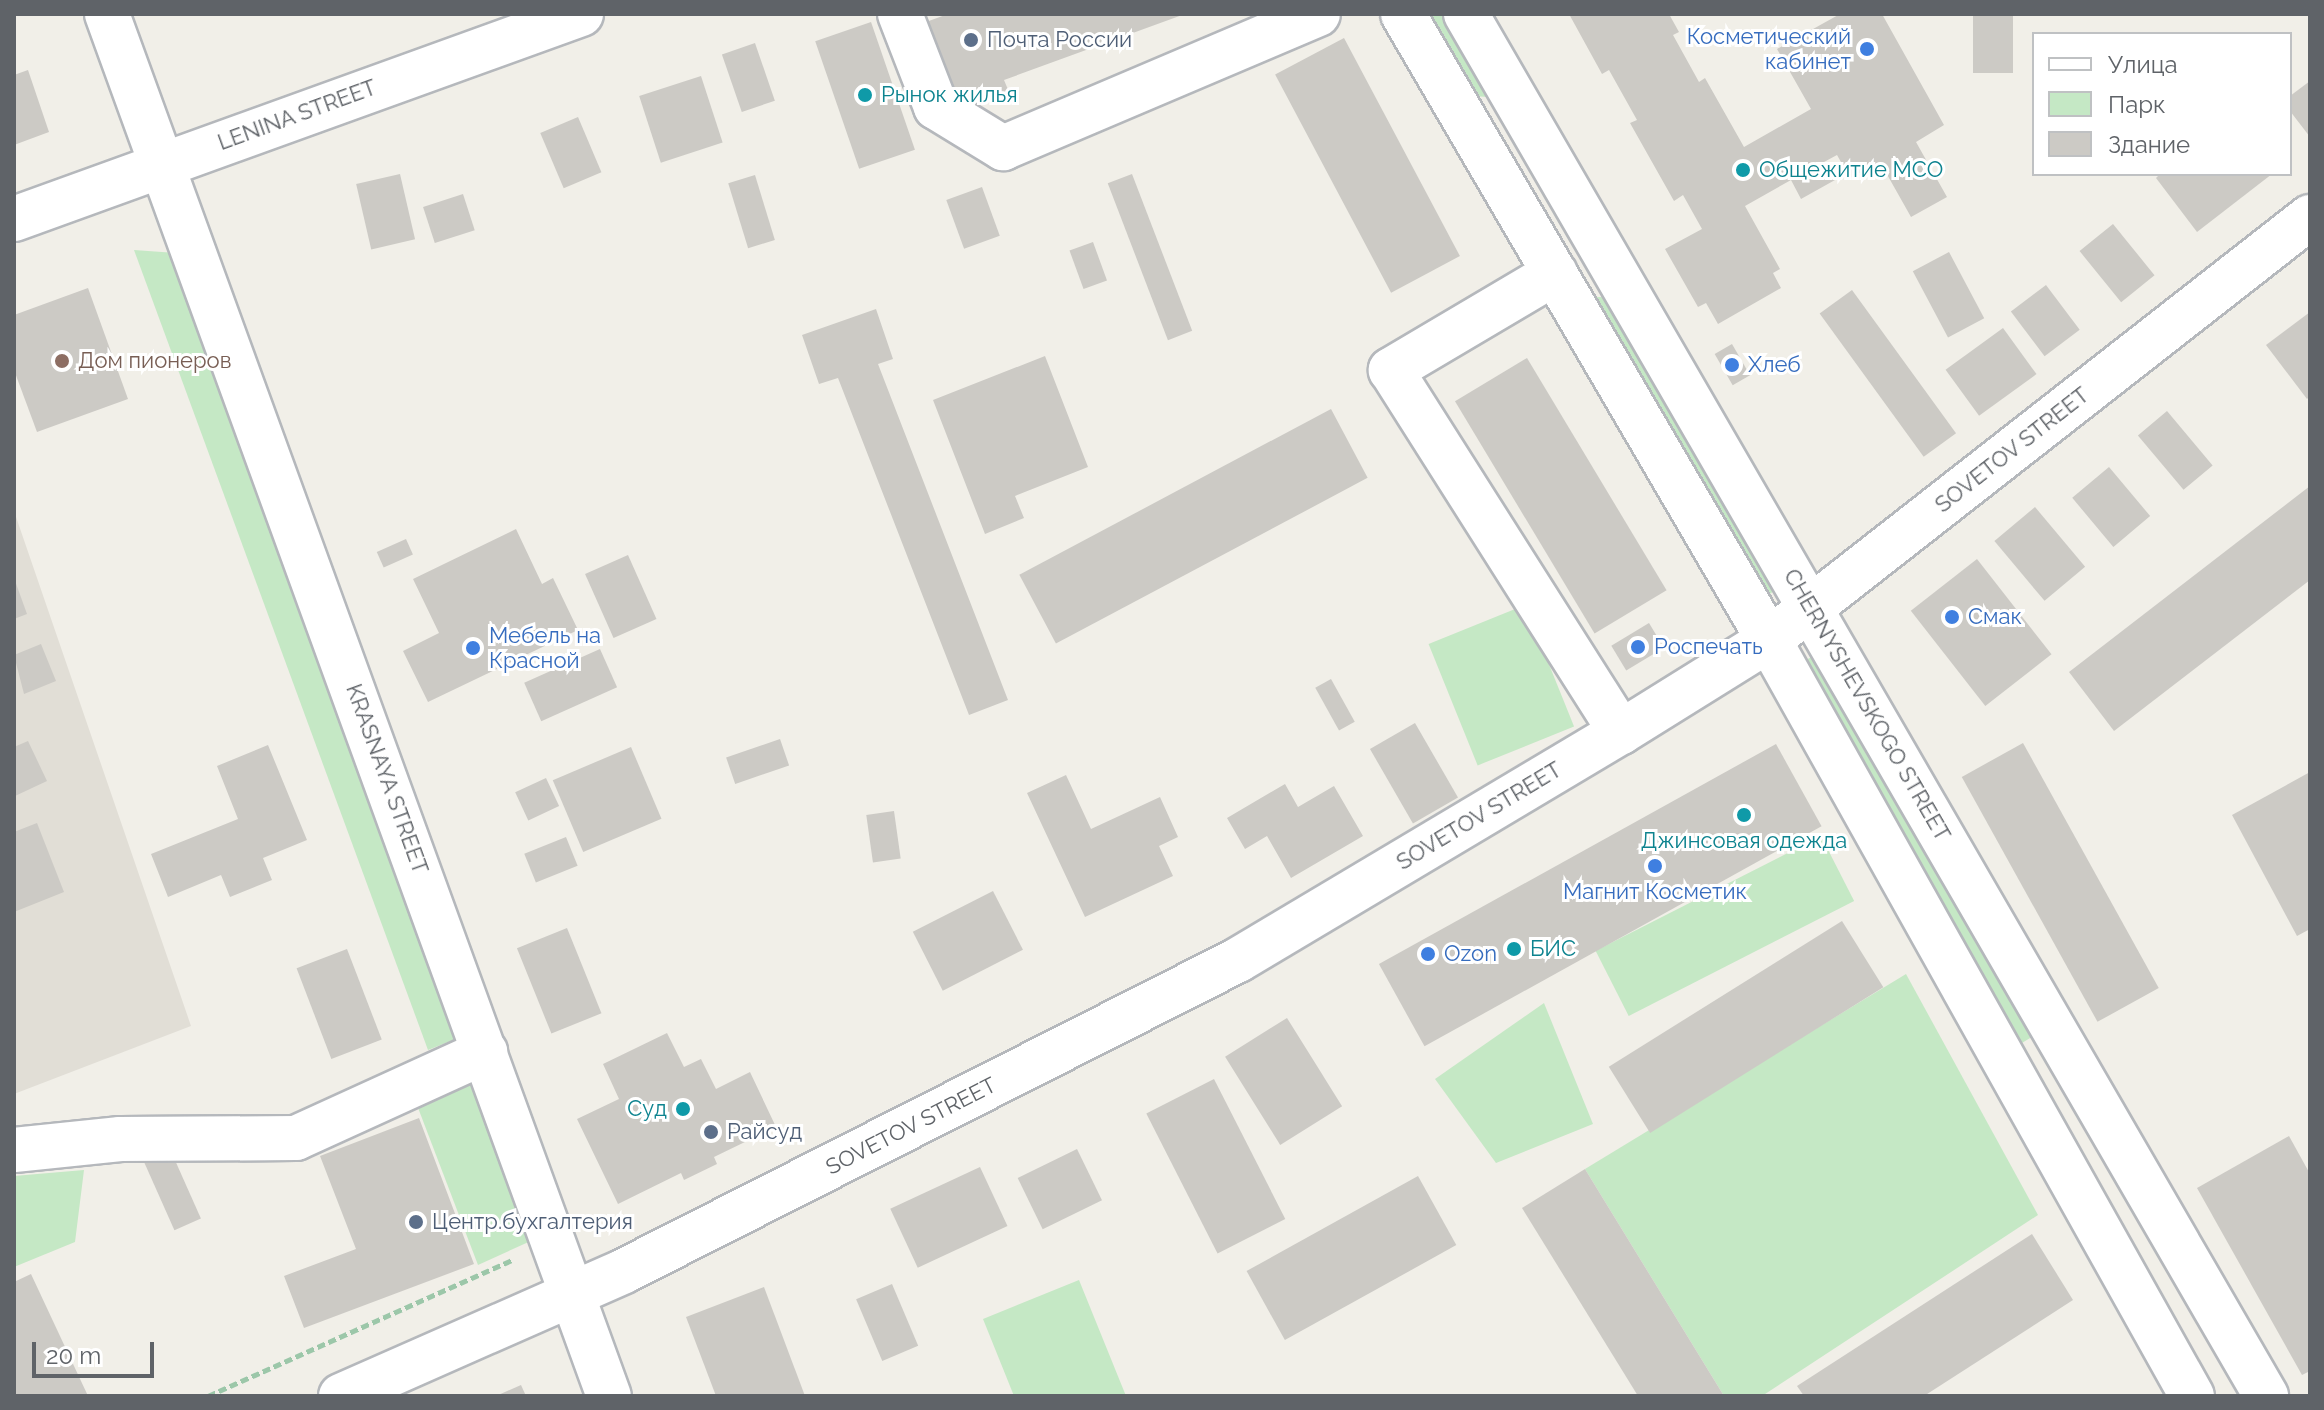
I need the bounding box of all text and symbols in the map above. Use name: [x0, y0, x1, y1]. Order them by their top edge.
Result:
place label: Косметический кабинет: [1687, 23, 1851, 74]
place label: Почта России: [987, 27, 1132, 53]
marker: Почта России: [962, 31, 980, 49]
legend: [2032, 32, 2292, 176]
marker: Косметический кабинет: [1858, 40, 1876, 58]
text: Улица: [2108, 50, 2178, 79]
street label: LENINA STREET: [214, 74, 380, 156]
place label: Рынок жилья: [881, 82, 1018, 108]
marker: Рынок жилья: [856, 86, 874, 104]
text: Парк: [2108, 90, 2166, 119]
text: Здание: [2108, 130, 2190, 159]
place label: Общежитие МСО: [1759, 157, 1943, 183]
marker: Общежитие МСО: [1734, 161, 1752, 179]
place label: Дом пионеров: [78, 348, 231, 374]
marker: Дом пионеров: [53, 352, 71, 370]
place label: Хлеб: [1748, 352, 1801, 378]
marker: Хлеб: [1723, 356, 1741, 374]
street label: SOVETOV STREET: [1930, 382, 2094, 518]
street label: CHERNYSHEVSKOGO STREET: [1778, 564, 1956, 846]
place label: Смак: [1968, 604, 2022, 630]
marker: Смак: [1943, 608, 1961, 626]
place label: Мебель на Красной: [489, 622, 601, 674]
place label: Роспечать: [1654, 634, 1763, 660]
marker: Роспечать: [1629, 638, 1647, 656]
marker: Мебель на Красной: [464, 639, 482, 657]
street label: KRASNAYA STREET: [340, 680, 434, 878]
street label: SOVETOV STREET: [1391, 756, 1567, 876]
marker: Джинсовая одежда: [1735, 806, 1753, 824]
place label: Джинсовая одежда: [1641, 828, 1847, 854]
marker: Магнит Косметик: [1646, 857, 1664, 875]
place label: Магнит Косметик: [1563, 879, 1747, 905]
place label: БИС: [1530, 936, 1576, 962]
marker: БИС: [1505, 940, 1523, 958]
place label: Ozon: [1444, 941, 1497, 967]
marker: Ozon: [1419, 945, 1437, 963]
street label: SOVETOV STREET: [821, 1071, 1001, 1181]
place label: Суд: [627, 1096, 667, 1122]
marker: Суд: [674, 1100, 692, 1118]
place label: Райсуд: [727, 1119, 802, 1145]
marker: Райсуд: [702, 1123, 720, 1141]
place label: Центр.бухгалтерия: [432, 1209, 633, 1235]
marker: Центр.бухгалтерия: [407, 1213, 425, 1231]
scale bar: [36, 1326, 158, 1376]
text: 20 m: [46, 1341, 101, 1370]

